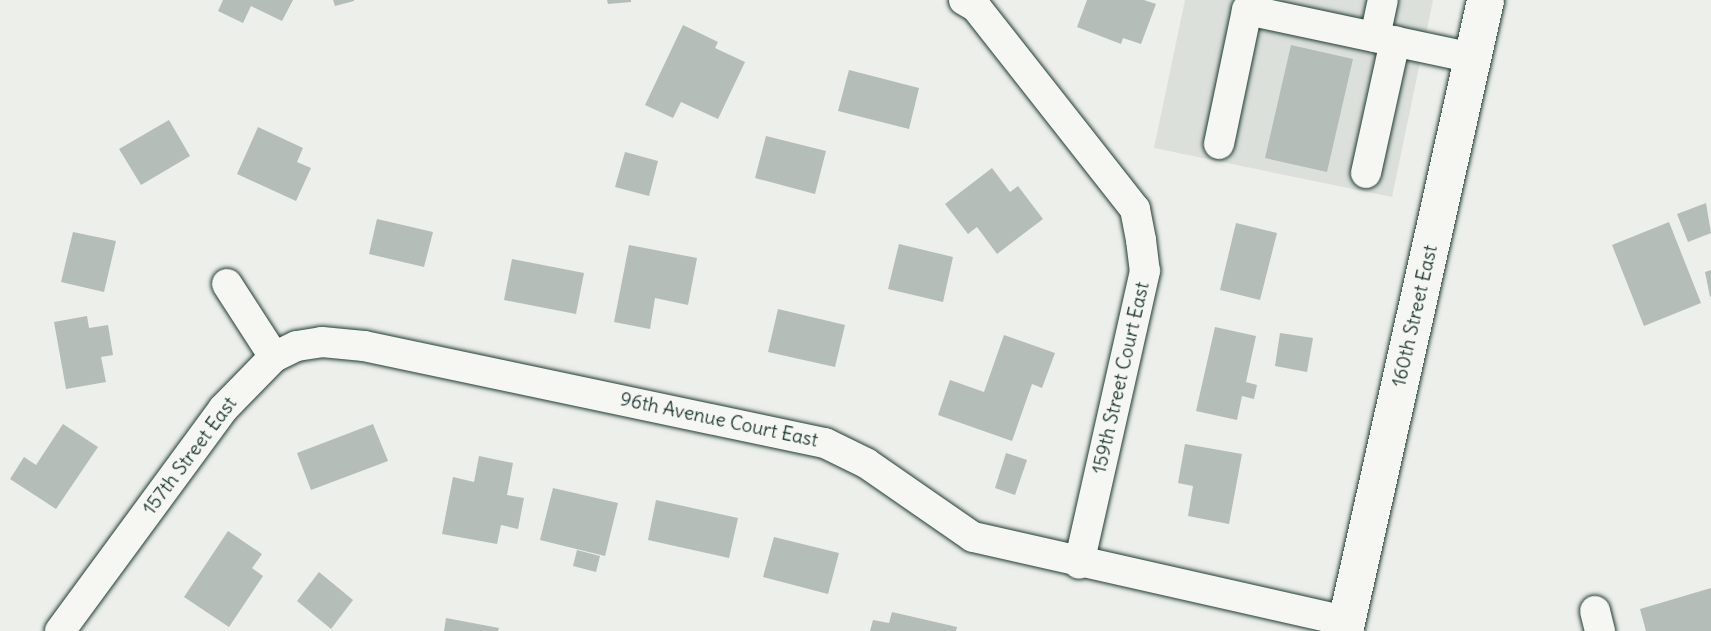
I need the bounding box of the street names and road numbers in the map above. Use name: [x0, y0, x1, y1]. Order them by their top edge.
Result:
street label: 160th Street East: [1388, 243, 1442, 389]
street label: 159th Street Court East: [1088, 280, 1154, 476]
street label: 96th Avenue Court East: [618, 388, 820, 452]
street label: 157th Street East: [138, 393, 242, 519]

